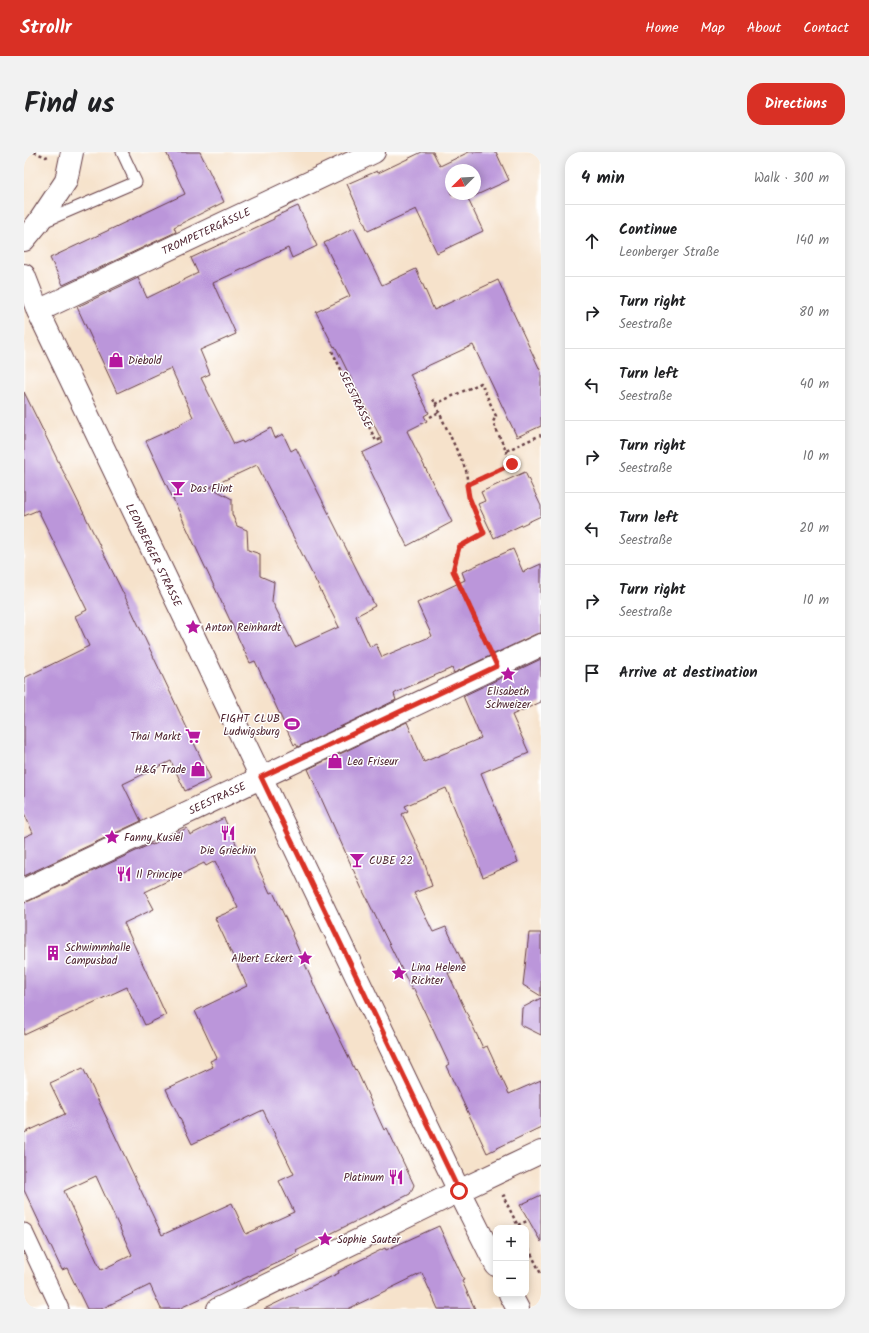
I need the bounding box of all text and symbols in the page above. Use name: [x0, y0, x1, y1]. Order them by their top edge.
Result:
text: Strollr: [20, 13, 72, 43]
text: Home: [645, 17, 679, 39]
text: Map: [701, 17, 725, 39]
text: About: [747, 17, 781, 39]
text: Contact: [803, 17, 849, 39]
text: Find us: [24, 82, 115, 127]
button: Directions: [747, 83, 845, 125]
north arrow: [445, 164, 481, 200]
text: 4 min: [581, 165, 625, 192]
text: Walk · 300 m: [754, 168, 829, 189]
street label: TROMPETERGÄSSLE: [159, 203, 254, 260]
text: Continue: [619, 218, 677, 242]
icon: ahead: [581, 230, 603, 252]
text: 140 m: [796, 230, 829, 251]
text: Leonberger Straße: [619, 242, 719, 263]
text: Turn right: [619, 290, 686, 314]
icon: right: [581, 302, 603, 324]
text: 80 m: [799, 302, 829, 323]
text: Seestraße: [619, 314, 672, 335]
shop icon: Diebold: [107, 351, 125, 369]
place label: Diebold: [128, 352, 162, 370]
text: Turn left: [619, 362, 679, 386]
street label: SEESTRASSE: [333, 368, 377, 432]
icon: left: [581, 374, 603, 396]
text: 40 m: [800, 374, 829, 395]
text: Seestraße: [619, 386, 672, 407]
text: Turn right: [619, 434, 686, 458]
icon: right: [581, 446, 603, 468]
text: 10 m: [803, 446, 829, 467]
route end: [503, 455, 521, 473]
text: Seestraße: [619, 458, 672, 479]
bar icon: Das Flint: [169, 479, 187, 497]
place label: Das Flint: [190, 480, 233, 498]
street label: LEONBERGER STRASSE: [120, 501, 186, 611]
text: Turn left: [619, 506, 679, 530]
icon: left: [581, 518, 603, 540]
text: 20 m: [799, 518, 829, 539]
text: Seestraße: [619, 530, 672, 551]
text: Turn right: [619, 578, 686, 602]
icon: right: [581, 590, 603, 612]
text: 10 m: [803, 590, 829, 611]
text: Seestraße: [619, 602, 672, 623]
place icon: Anton Reinhardt: [184, 618, 202, 636]
place label: Anton Reinhardt: [205, 619, 282, 637]
text: Arrive at destination: [619, 661, 758, 685]
icon: arrive: [581, 662, 603, 684]
place icon: Elisabeth Schweizer: [499, 665, 517, 683]
place label: Elisabeth Schweizer: [485, 683, 532, 714]
place label: FIGHT CLUB Ludwigsburg: [220, 710, 280, 741]
sports icon: FIGHT CLUB Ludwigsburg: [283, 715, 301, 733]
supermarket icon: Thai Markt: [184, 727, 202, 745]
place label: Thai Markt: [130, 728, 182, 746]
shop icon: Lea Friseur: [326, 752, 344, 770]
place label: Lea Friseur: [347, 753, 399, 771]
shop icon: H&G Trade: [189, 760, 207, 778]
place label: H&G Trade: [135, 761, 186, 779]
street label: SEESTRASSE: [186, 777, 250, 820]
restaurant icon: Die Griechin: [219, 824, 237, 842]
place icon: Fanny Kusiel: [103, 828, 121, 846]
place label: Fanny Kusiel: [124, 829, 183, 847]
place label: Die Griechin: [200, 842, 256, 860]
bar icon: CUBE 22: [348, 851, 366, 869]
place label: CUBE 22: [369, 852, 413, 870]
restaurant icon: Il Principe: [115, 865, 133, 883]
place label: Il Principe: [136, 866, 182, 884]
place label: Schwimmhalle Campusbad: [65, 939, 131, 970]
building icon: Schwimmhalle Campusbad: [44, 944, 62, 962]
place icon: Albert Eckert: [296, 949, 314, 967]
place label: Albert Eckert: [231, 950, 294, 968]
place label: Lina Helene Richter: [411, 959, 466, 990]
place icon: Lina Helene Richter: [390, 964, 408, 982]
restaurant icon: Platinum: [387, 1168, 405, 1186]
place label: Platinum: [343, 1169, 384, 1187]
route start: [450, 1182, 468, 1200]
map controls: [493, 1225, 529, 1297]
button: +: [493, 1225, 529, 1261]
place icon: Sophie Sauter: [316, 1230, 334, 1248]
place label: Sophie Sauter: [337, 1231, 401, 1249]
button: −: [493, 1261, 529, 1297]

